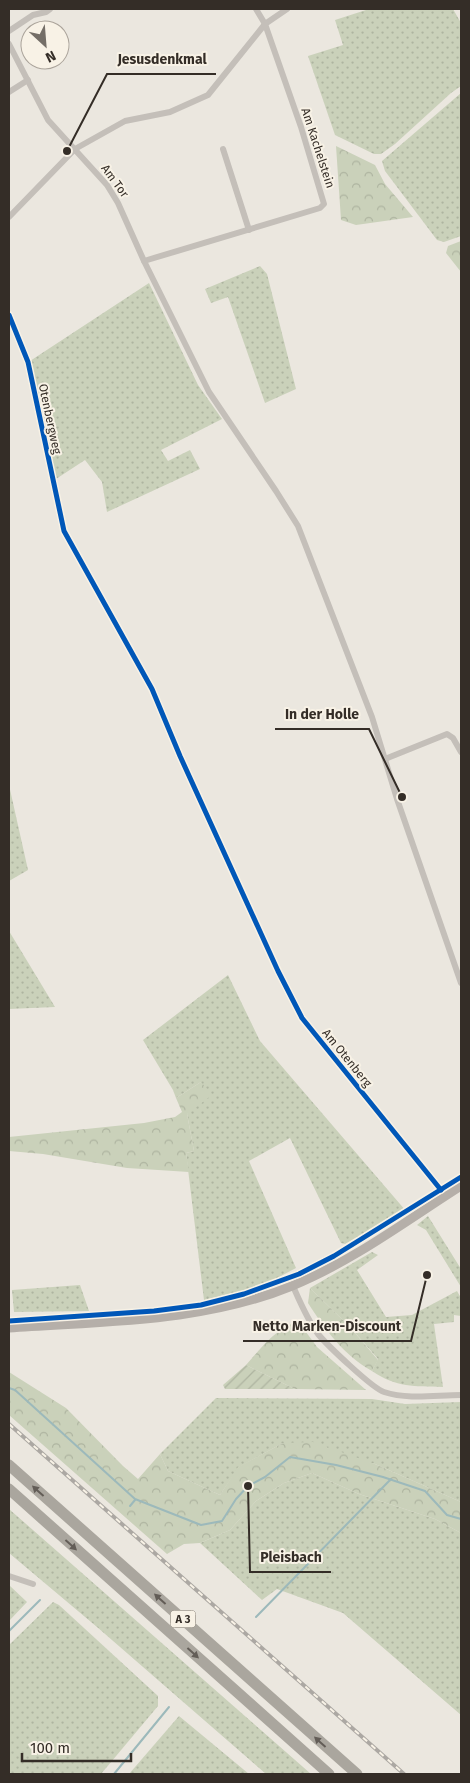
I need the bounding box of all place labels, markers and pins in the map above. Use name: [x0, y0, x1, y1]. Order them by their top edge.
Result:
callout: Jesusdenkmal: [107, 45, 216, 74]
callout: In der Holle: [275, 700, 369, 729]
callout: Netto Marken-Discount: [243, 1312, 411, 1341]
callout: Pleisbach: [250, 1543, 331, 1572]

